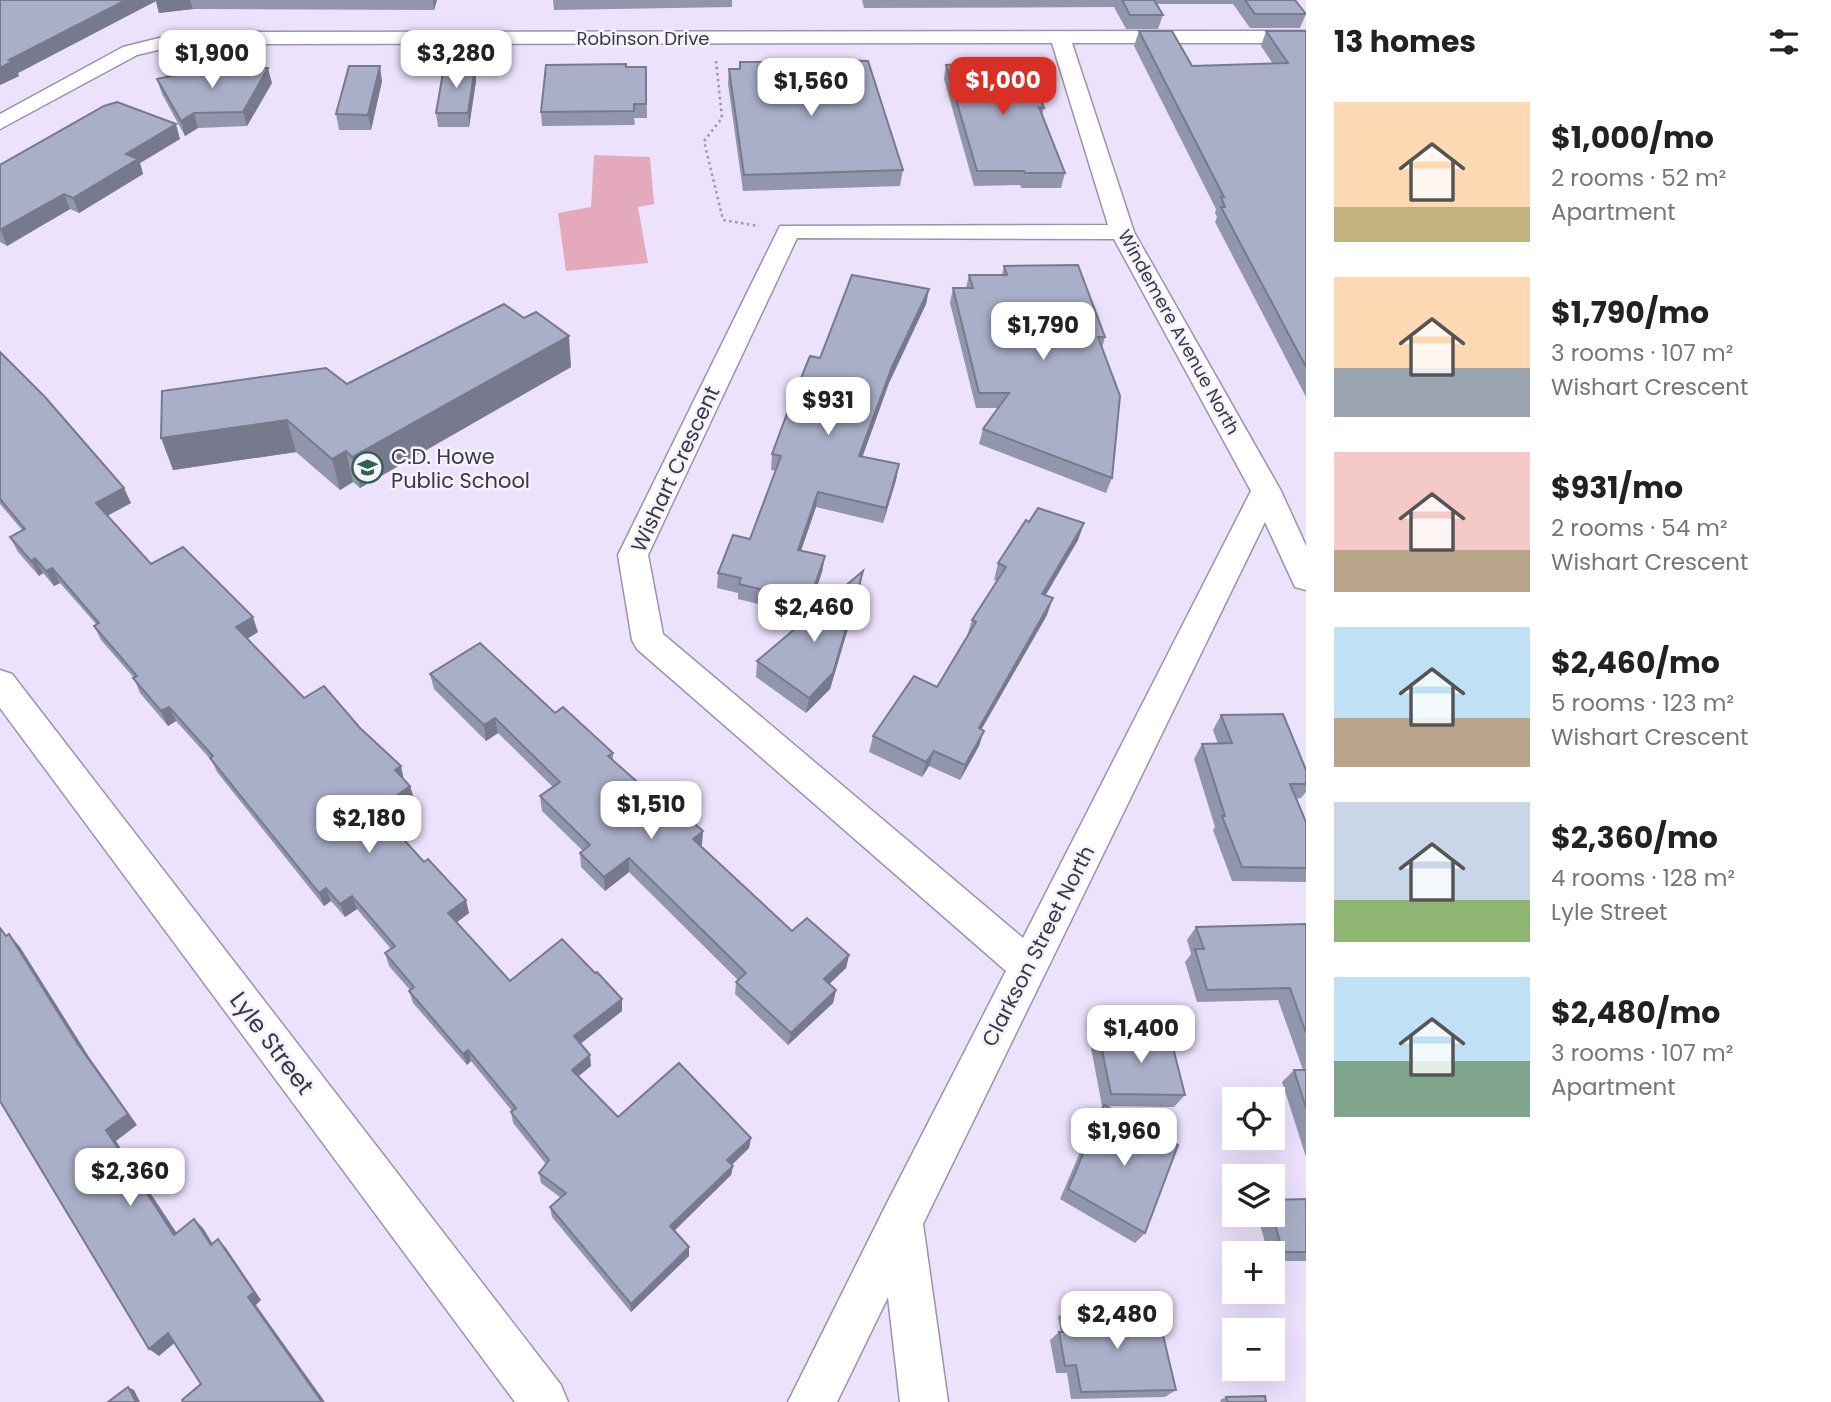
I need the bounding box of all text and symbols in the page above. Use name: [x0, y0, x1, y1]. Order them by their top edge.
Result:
text: 13 homes: [1334, 20, 1476, 63]
icon: filters: [1765, 23, 1803, 61]
street label: Robinson Drive: [577, 26, 709, 51]
pin: $1,900: [155, 31, 269, 90]
pin: $3,280: [399, 31, 513, 90]
text: $1,900: [175, 37, 249, 69]
text: $3,280: [417, 37, 495, 69]
pin: $1,560: [754, 58, 868, 118]
pin: $1,000: [946, 58, 1060, 117]
text: $1,000: [965, 64, 1041, 96]
text: $1,560: [774, 65, 848, 97]
text: $1,000/mo: [1551, 116, 1714, 159]
icon: home: [1390, 130, 1474, 214]
text: 2 rooms · 52 m²: [1551, 162, 1726, 194]
text: Apartment: [1551, 196, 1676, 228]
street label: Windemere Avenue North: [1112, 225, 1246, 439]
text: $1,790/mo: [1551, 291, 1709, 334]
pin: $1,790: [986, 302, 1100, 362]
icon: home: [1390, 305, 1474, 389]
text: $1,790: [1007, 309, 1079, 341]
text: 3 rooms · 107 m²: [1551, 337, 1733, 369]
text: Wishart Crescent: [1551, 371, 1748, 403]
pin: $931: [787, 378, 869, 437]
street label: Wishart Crescent: [624, 381, 726, 557]
text: $931: [802, 384, 854, 416]
place label: C.D. Howe Public School: [391, 442, 530, 495]
school or university icon: C.D. Howe Public School: [351, 451, 385, 485]
text: $931/mo: [1551, 466, 1683, 509]
icon: home: [1390, 480, 1474, 564]
text: 2 rooms · 54 m²: [1551, 512, 1728, 544]
text: Wishart Crescent: [1551, 546, 1748, 578]
pin: $2,460: [757, 584, 871, 644]
text: $2,460: [774, 591, 854, 623]
text: $2,460/mo: [1551, 641, 1720, 684]
icon: home: [1390, 655, 1474, 739]
text: 5 rooms · 123 m²: [1551, 687, 1734, 719]
text: Wishart Crescent: [1551, 721, 1748, 753]
pin: $1,510: [594, 782, 708, 841]
text: $1,510: [617, 788, 685, 820]
pin: $2,180: [312, 796, 426, 855]
text: $2,180: [332, 802, 406, 834]
text: $2,360/mo: [1551, 816, 1718, 859]
icon: home: [1390, 830, 1474, 914]
street label: Clarkson Street North: [975, 841, 1101, 1051]
text: 4 rooms · 128 m²: [1551, 862, 1735, 894]
text: Lyle Street: [1551, 896, 1667, 928]
street label: Lyle Street: [222, 985, 322, 1101]
text: $2,480/mo: [1551, 991, 1720, 1034]
icon: home: [1390, 1005, 1474, 1089]
pin: $1,400: [1084, 1006, 1198, 1065]
text: $1,400: [1103, 1012, 1179, 1044]
text: 3 rooms · 107 m²: [1551, 1037, 1733, 1069]
text: Apartment: [1551, 1071, 1676, 1103]
map controls: [1222, 1087, 1285, 1381]
button: locate: [1222, 1087, 1285, 1150]
pin: $1,960: [1067, 1108, 1181, 1168]
text: $1,960: [1087, 1115, 1161, 1147]
pin: $2,360: [73, 1148, 187, 1208]
text: $2,360: [91, 1155, 169, 1187]
button: layers: [1222, 1164, 1285, 1227]
button: +: [1222, 1241, 1285, 1304]
pin: $2,480: [1060, 1292, 1174, 1351]
text: $2,480: [1077, 1298, 1157, 1330]
button: −: [1222, 1318, 1285, 1381]

